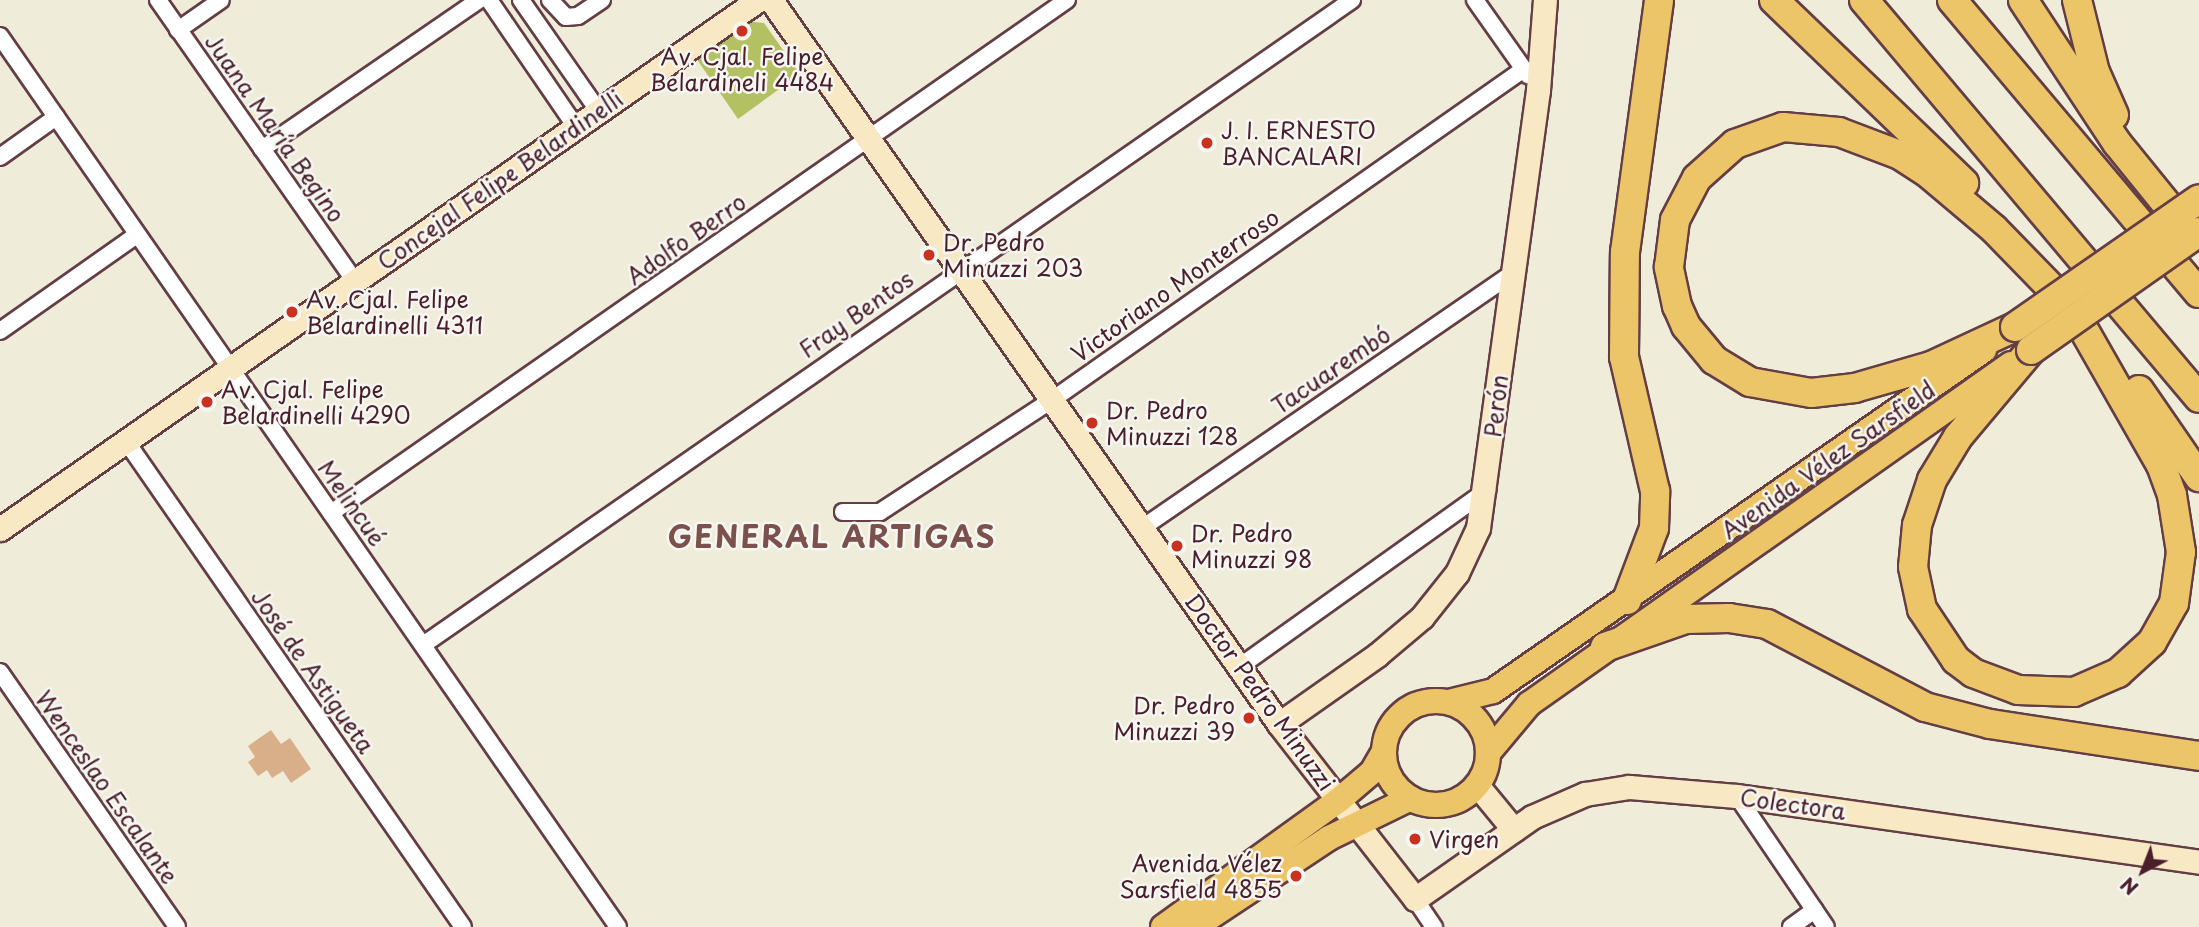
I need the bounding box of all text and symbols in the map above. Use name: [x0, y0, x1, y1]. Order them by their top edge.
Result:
marker: Av. Cjal. Felipe Belardineli 4484: [734, 23, 750, 39]
street label: Juana María Begino: [199, 28, 351, 228]
place label: Av. Cjal. Felipe Belardineli 4484: [650, 42, 834, 96]
street label: Concejal Felipe Belardinelli: [371, 84, 629, 276]
place label: J. I. ERNESTO BANCALARI: [1221, 116, 1379, 170]
marker: J. I. ERNESTO BANCALARI: [1199, 135, 1215, 151]
street label: Adolfo Berro: [621, 187, 751, 291]
street label: Victoriano Monterroso: [1066, 203, 1284, 367]
place label: Dr. Pedro Minuzzi 203: [943, 228, 1083, 282]
marker: Dr. Pedro Minuzzi 203: [921, 247, 937, 263]
street label: Fray Bentos: [794, 265, 918, 363]
place label: Av. Cjal. Felipe Belardinelli 4311: [306, 285, 484, 339]
marker: Av. Cjal. Felipe Belardinelli 4311: [284, 304, 300, 320]
street label: Tacuarembó: [1267, 320, 1395, 420]
street label: Perón: [1478, 373, 1514, 439]
place label: Av. Cjal. Felipe Belardinelli 4290: [221, 375, 411, 429]
street label: Avenida Vélez Sarsfield: [1715, 375, 1941, 545]
marker: Av. Cjal. Felipe Belardinelli 4290: [199, 394, 215, 410]
place label: Dr. Pedro Minuzzi 128: [1106, 396, 1240, 450]
marker: Dr. Pedro Minuzzi 128: [1084, 415, 1100, 431]
street label: Melincué: [312, 455, 392, 551]
district label: GENERAL ARTIGAS: [671, 518, 993, 554]
place label: Dr. Pedro Minuzzi 98: [1191, 519, 1311, 573]
marker: Dr. Pedro Minuzzi 98: [1169, 538, 1185, 554]
street label: José de Astigueta: [246, 583, 380, 759]
street label: Doctor Pedro Minuzzi: [1179, 587, 1341, 797]
street label: Wenceslao Escalante: [30, 685, 184, 889]
place label: Dr. Pedro Minuzzi 39: [1114, 691, 1235, 745]
marker: Dr. Pedro Minuzzi 39: [1241, 710, 1257, 726]
street label: Colectora: [1738, 783, 1848, 825]
place label: Virgen: [1429, 825, 1499, 853]
marker: Virgen: [1407, 831, 1423, 847]
north arrow: [2108, 836, 2178, 906]
place label: Avenida Vélez Sarsfield 4855: [1119, 849, 1282, 903]
marker: Avenida Vélez Sarsfield 4855: [1288, 868, 1304, 884]
text: N: [2114, 871, 2144, 902]

